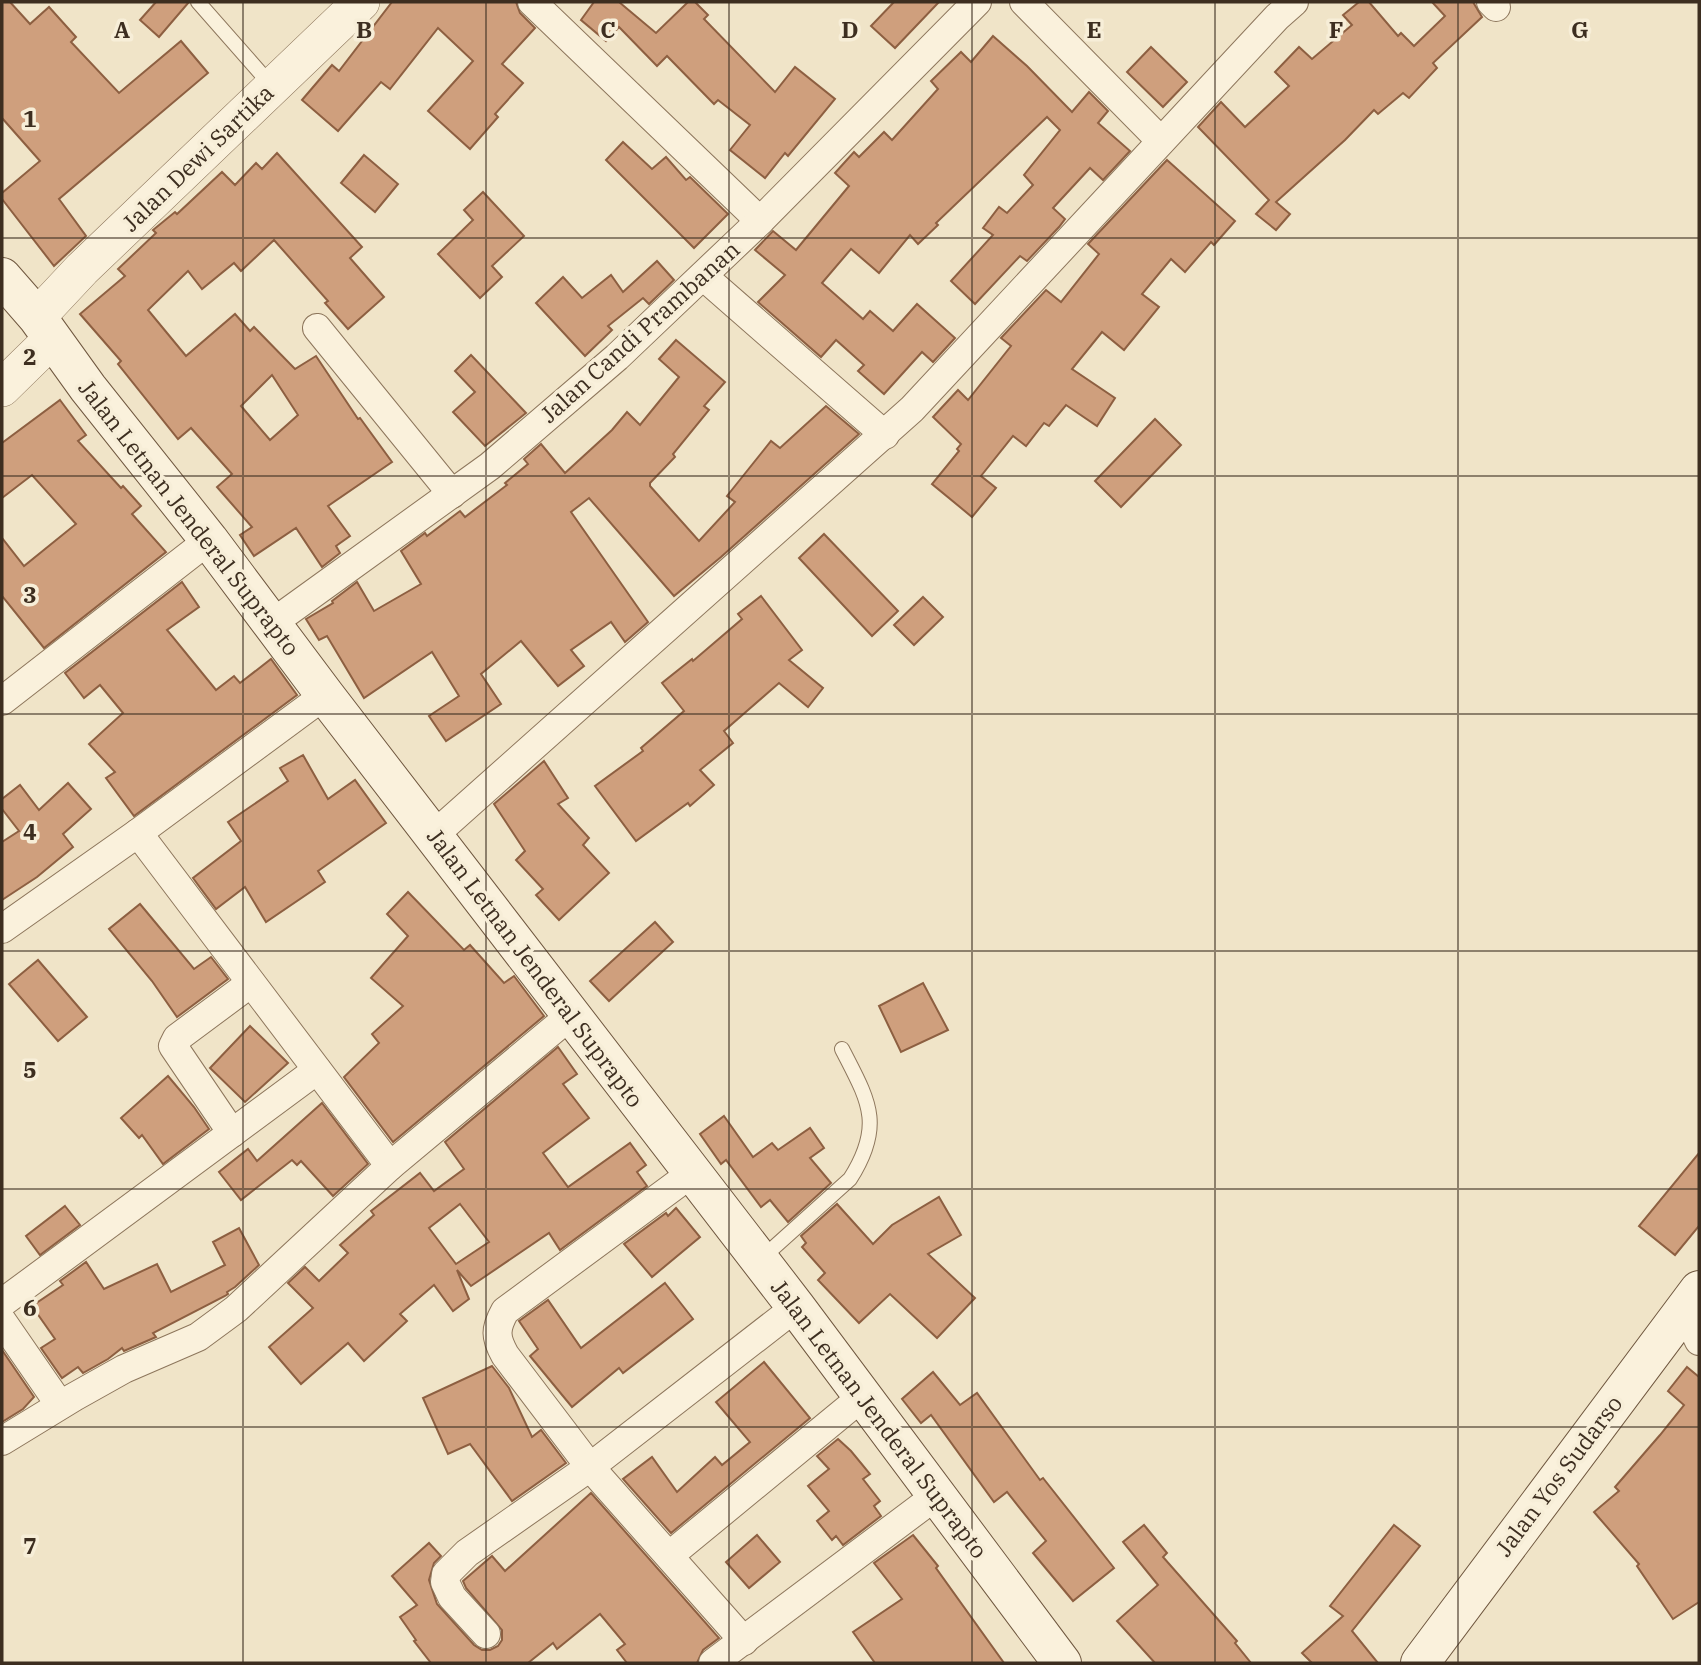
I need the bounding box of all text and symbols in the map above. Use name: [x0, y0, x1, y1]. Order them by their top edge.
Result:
text: A: [114, 14, 130, 44]
text: B: [356, 14, 372, 44]
text: C: [600, 14, 616, 44]
text: D: [841, 14, 859, 44]
text: E: [1086, 14, 1102, 44]
text: F: [1329, 14, 1343, 44]
text: G: [1571, 14, 1589, 44]
street label: Jalan Dewi Sartika: [115, 77, 279, 237]
text: 1: [23, 103, 37, 133]
street label: Jalan Candi Prambanan: [533, 234, 745, 429]
text: 2: [23, 341, 37, 371]
street label: Jalan Letnan Jenderal Suprapto: [73, 373, 307, 661]
text: 3: [23, 579, 37, 609]
text: 4: [23, 816, 37, 846]
street label: Jalan Letnan Jenderal Suprapto: [421, 822, 651, 1113]
text: 5: [23, 1054, 37, 1084]
street label: Jalan Letnan Jenderal Suprapto: [765, 1273, 995, 1564]
text: 6: [23, 1292, 37, 1322]
street label: Jalan Yos Sudarso: [1488, 1389, 1628, 1562]
text: 7: [23, 1530, 37, 1560]

